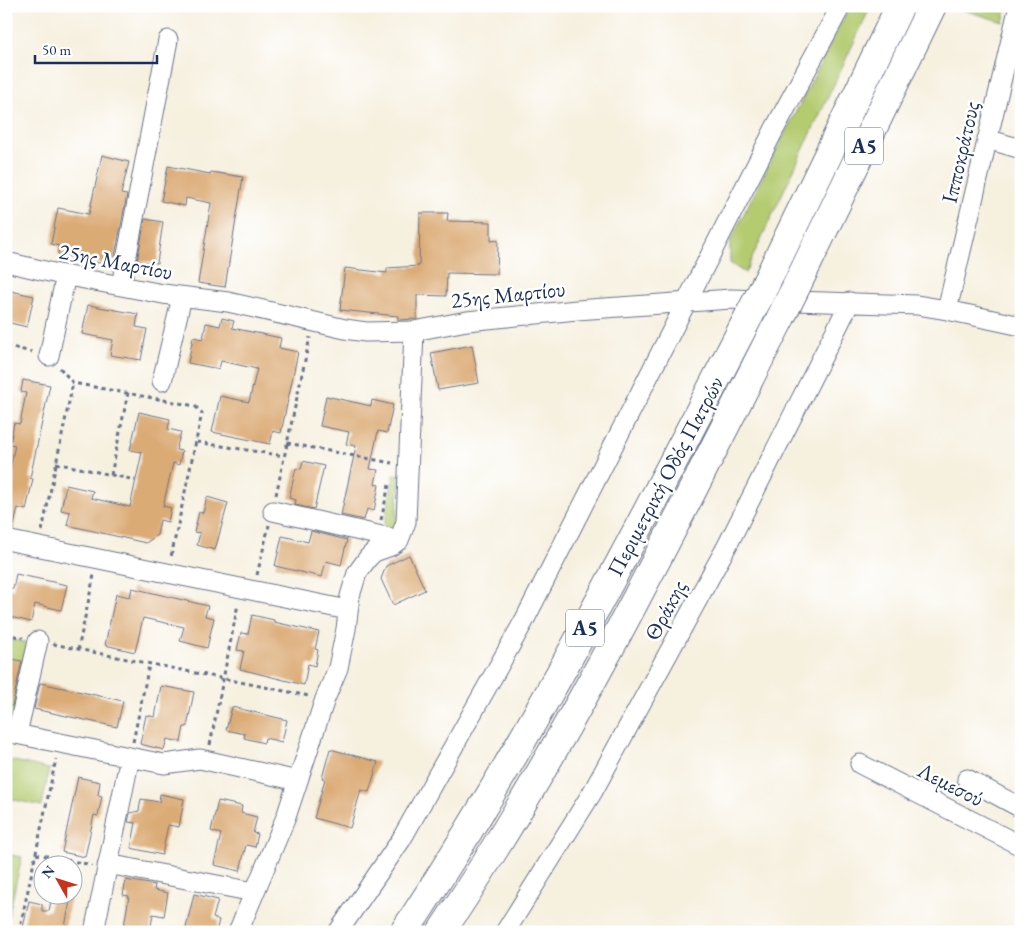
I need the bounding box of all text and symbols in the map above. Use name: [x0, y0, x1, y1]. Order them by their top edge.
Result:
scale bar: [35, 32, 158, 64]
text: 50 m: [42, 40, 71, 59]
street label: Ιπποκράτους: [935, 98, 986, 206]
road number: Α5: [845, 128, 883, 164]
street label: 25ης Μαρτίου: [57, 236, 175, 287]
street label: 25ης Μαρτίου: [449, 274, 567, 315]
street label: Περιμετρική Οδός Πατρών: [600, 371, 730, 581]
street label: Θράκης: [638, 575, 693, 645]
road number: Α5: [566, 610, 604, 646]
street label: Λεμεσού: [912, 755, 989, 813]
north arrow: [32, 856, 82, 906]
text: N: [37, 861, 59, 882]

